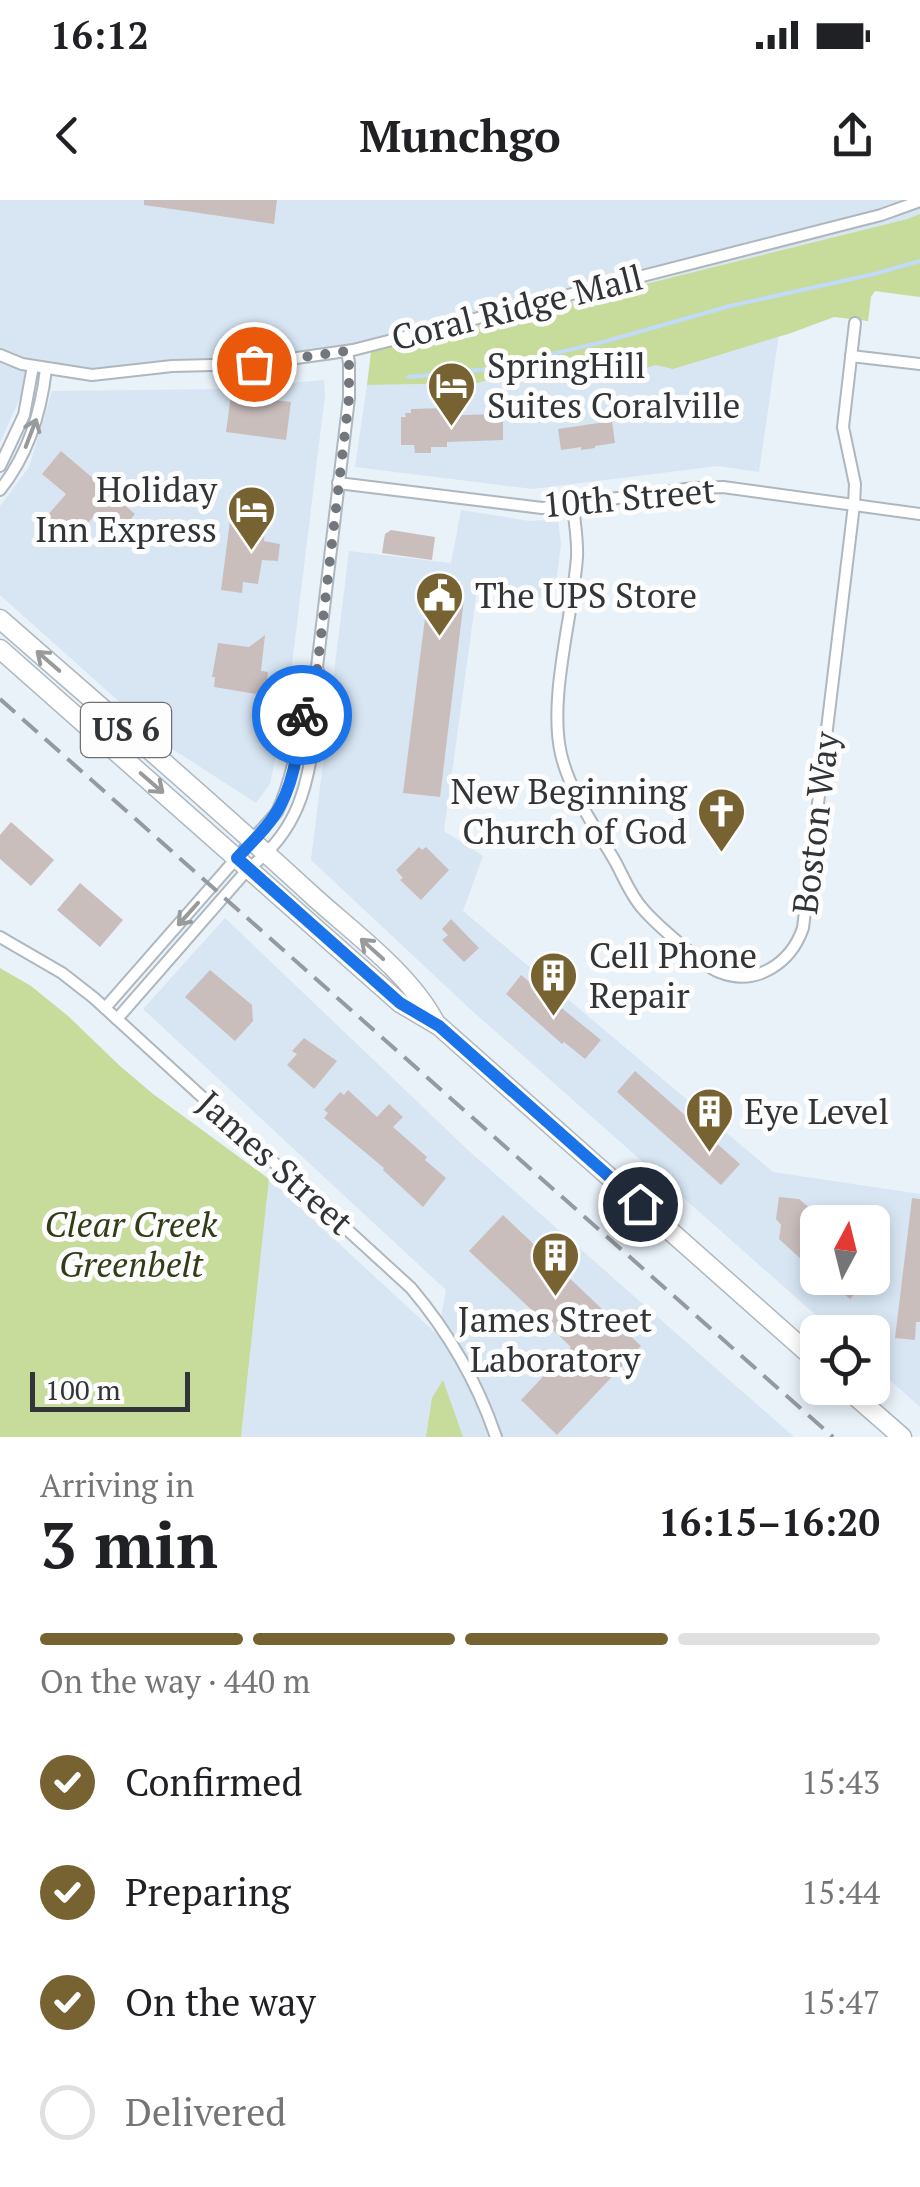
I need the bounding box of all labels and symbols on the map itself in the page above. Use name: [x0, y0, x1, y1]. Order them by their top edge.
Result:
street label: Coral Ridge Mall: [386, 254, 647, 360]
pin: [212, 322, 297, 407]
place label: SpringHill Suites Coralville: [487, 342, 740, 428]
hotel icon: SpringHill Suites Coralville: [426, 360, 478, 428]
one-way arrow: [24, 418, 42, 448]
place label: Holiday Inn Express: [35, 466, 218, 552]
street label: 10th Street: [541, 467, 717, 527]
hotel icon: Holiday Inn Express: [226, 484, 278, 552]
public building icon: The UPS Store: [414, 570, 466, 638]
place label: The UPS Store: [475, 572, 697, 618]
one-way arrow: [36, 650, 61, 673]
courier: [252, 665, 352, 765]
road number: US 6: [81, 703, 171, 757]
street label: Boston Way: [781, 728, 849, 917]
place label: New Beginning Church of God: [450, 768, 688, 854]
one-way arrow: [138, 772, 164, 794]
church icon: New Beginning Church of God: [696, 786, 748, 854]
one-way arrow: [176, 901, 199, 926]
place label: Cell Phone Repair: [589, 932, 757, 1018]
one-way arrow: [360, 938, 385, 961]
building icon: Cell Phone Repair: [528, 950, 580, 1018]
street label: James Street: [188, 1080, 363, 1244]
building icon: Eye Level: [683, 1086, 735, 1154]
place label: Eye Level: [744, 1088, 889, 1134]
pin: [598, 1162, 683, 1247]
park label: Clear Creek Greenbelt: [45, 1201, 218, 1287]
north arrow: [800, 1205, 890, 1295]
building icon: James Street Laboratory: [529, 1230, 581, 1298]
place label: James Street Laboratory: [458, 1296, 652, 1382]
scale bar: [30, 1367, 190, 1412]

